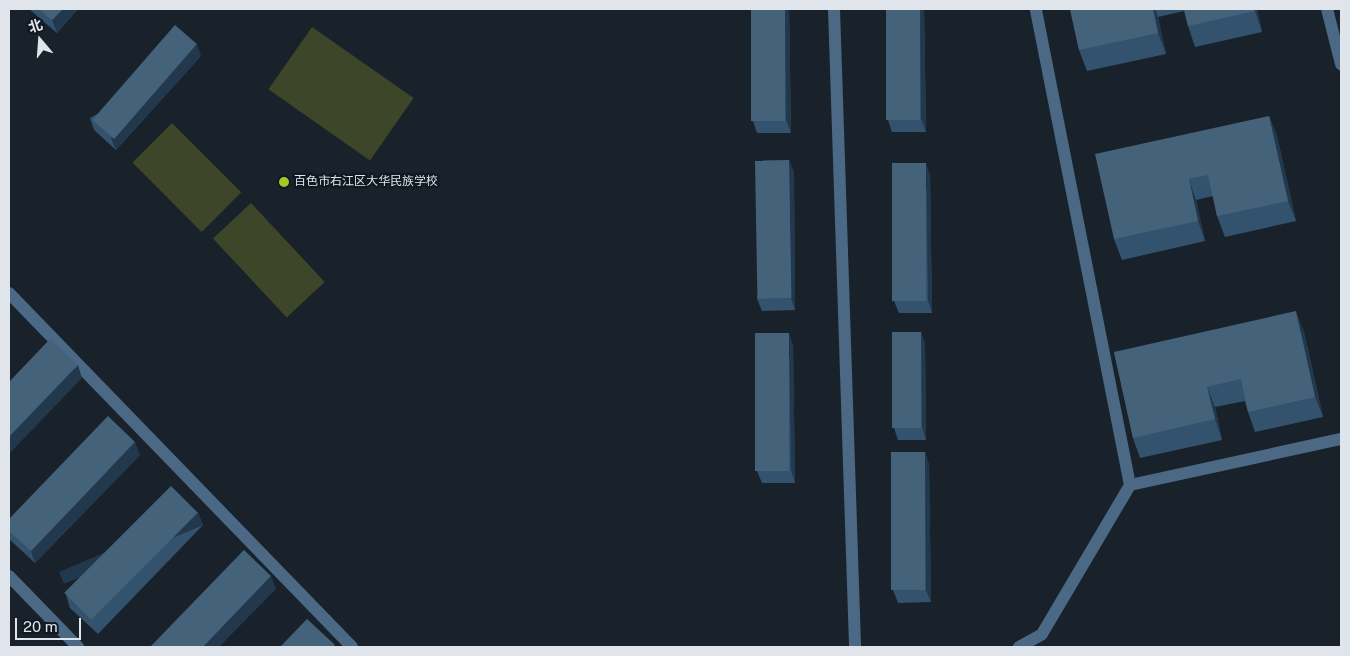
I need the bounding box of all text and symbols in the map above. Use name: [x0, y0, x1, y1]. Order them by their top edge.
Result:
north arrow: [15, 15, 65, 65]
text: 北: [26, 16, 44, 36]
place label: 百色市右江区大华民族学校: [294, 175, 438, 189]
marker: 百色市右江区大华民族学校: [278, 176, 290, 188]
scale bar: [18, 608, 84, 640]
text: 20 m: [23, 618, 58, 635]

